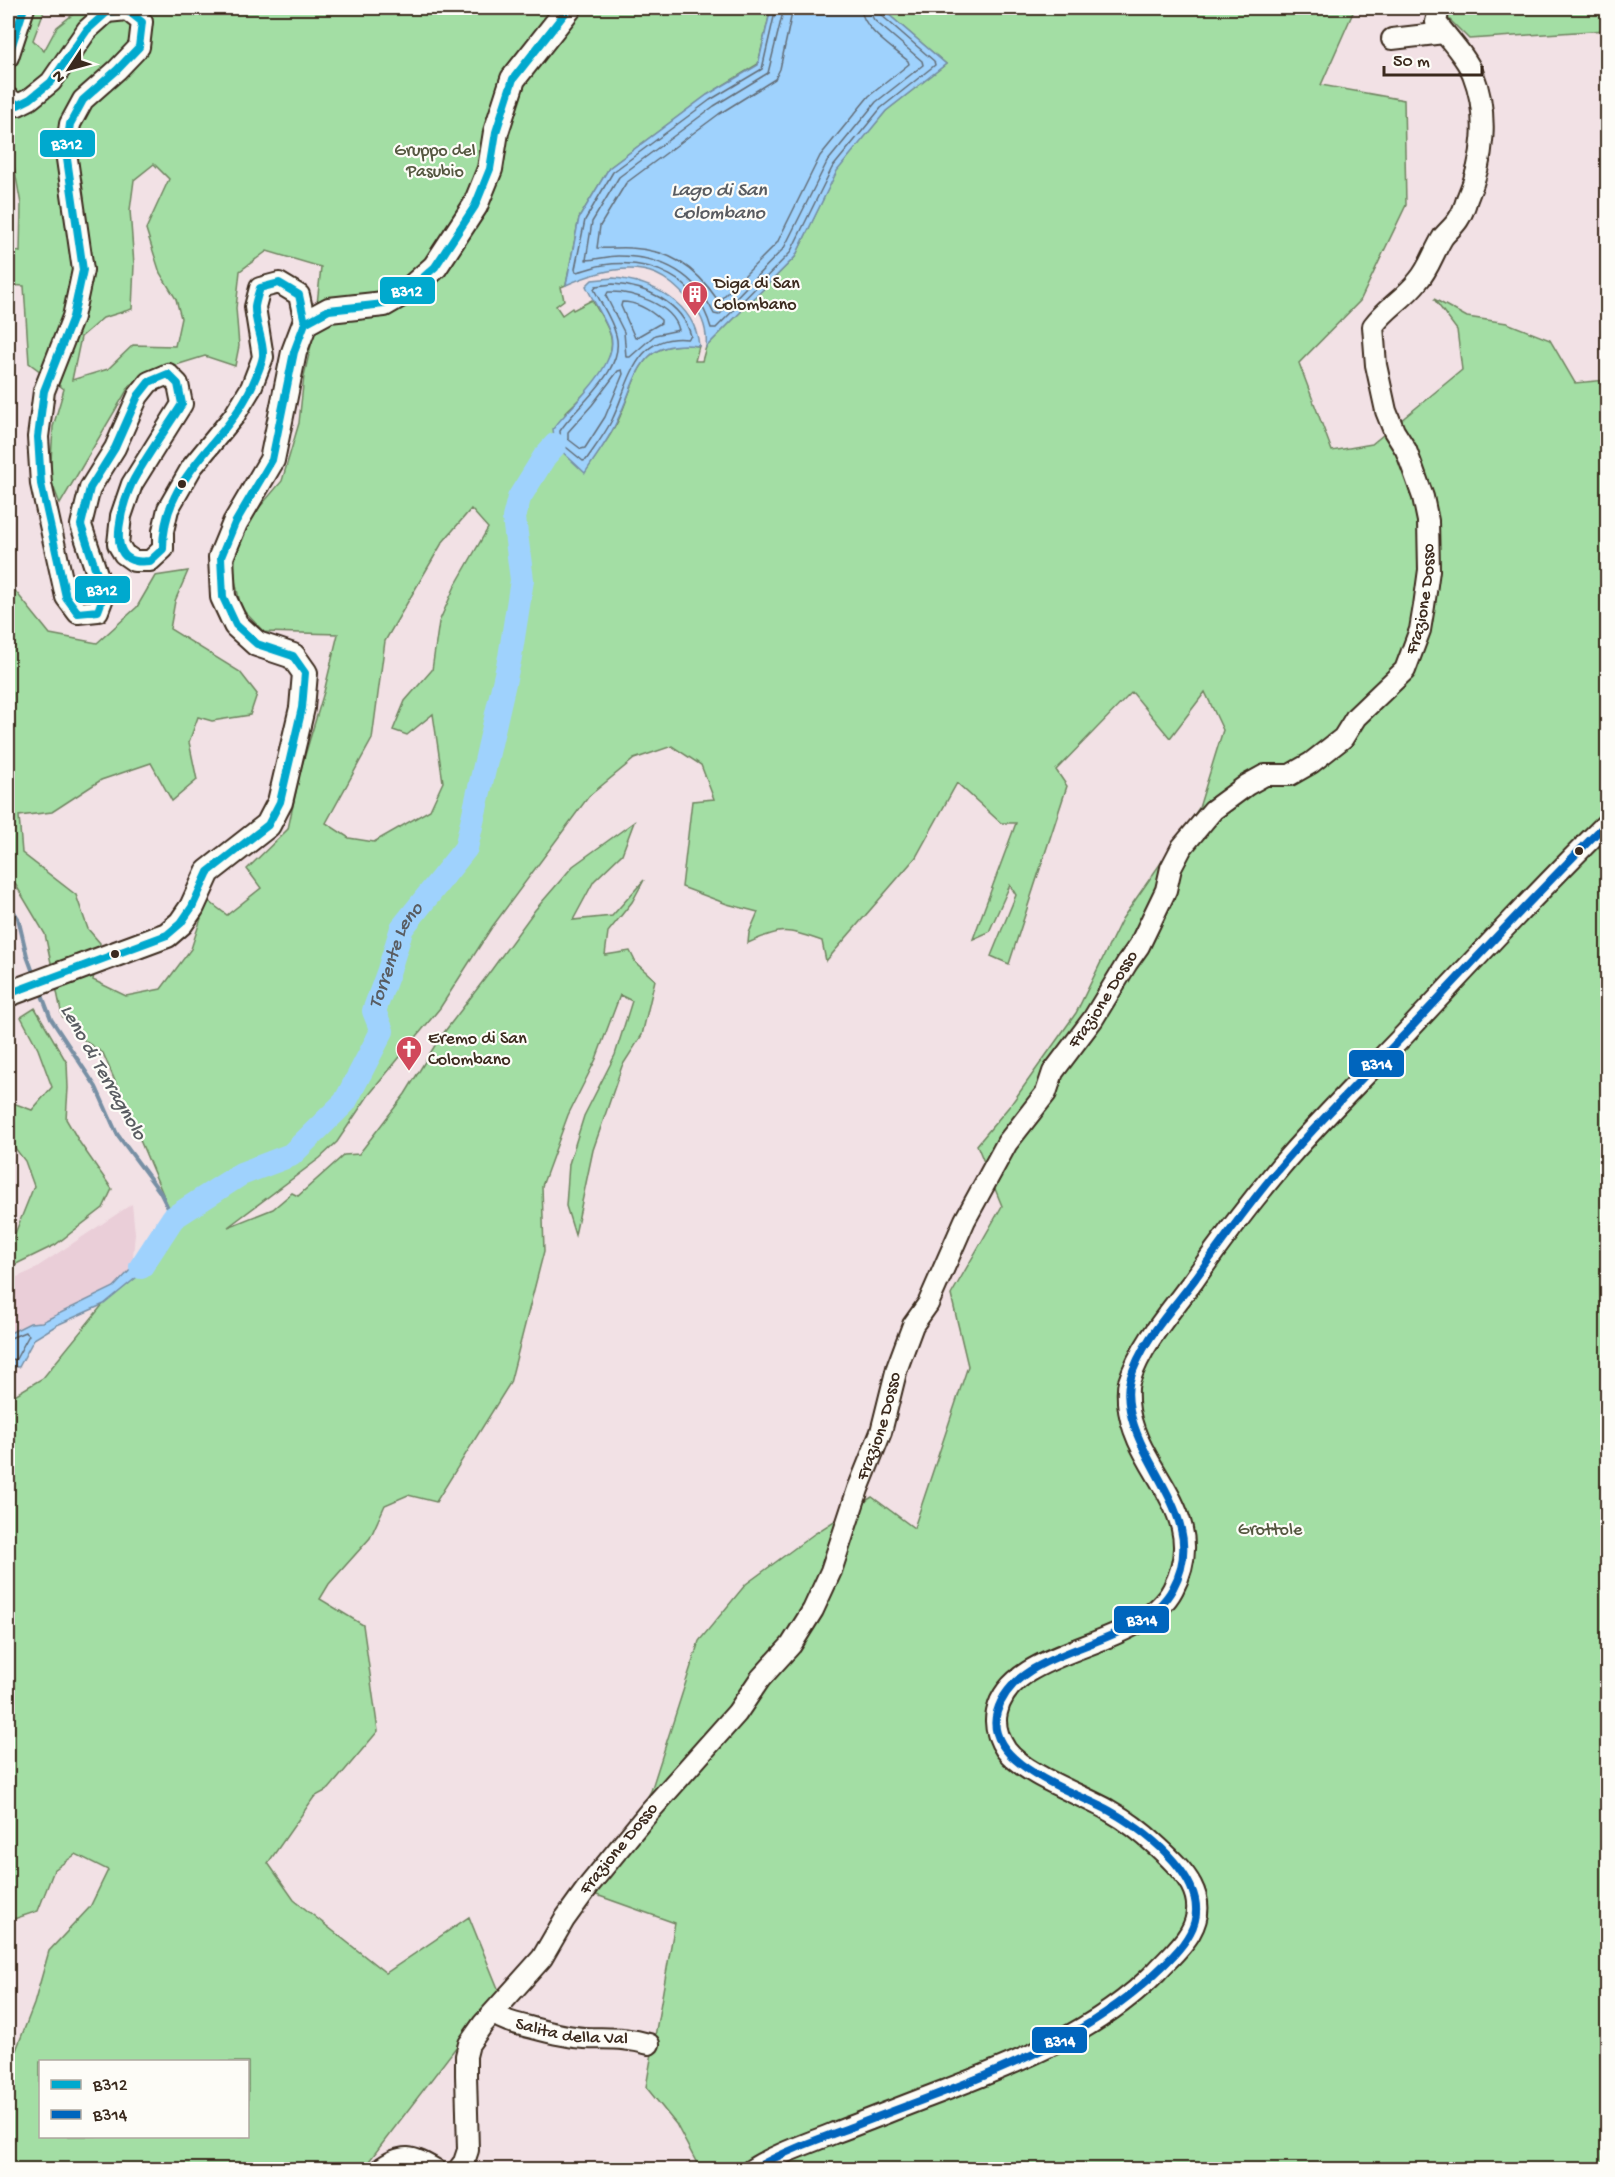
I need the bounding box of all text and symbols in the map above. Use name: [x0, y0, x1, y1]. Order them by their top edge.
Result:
north arrow: [39, 39, 99, 99]
scale bar: [1384, 39, 1482, 77]
text: 50 m: [1393, 52, 1430, 73]
text: N: [49, 66, 70, 86]
line badge: B312: [39, 129, 96, 158]
text: B312: [51, 137, 83, 156]
park label: Gruppo del Pasubio: [394, 141, 476, 183]
water label: Lago di San Colombano: [671, 180, 767, 226]
place label: Diga di San Colombano: [713, 274, 800, 316]
line badge: B312: [379, 276, 436, 305]
building icon: Diga di San Colombano: [680, 279, 710, 317]
text: B312: [391, 284, 423, 303]
unlabelled marker: [176, 478, 188, 490]
street label: Frazione Dosso: [1401, 543, 1440, 658]
line badge: B312: [74, 575, 131, 604]
text: B312: [86, 583, 118, 602]
unlabelled marker: [1573, 845, 1585, 857]
water label: Torrente Leno: [364, 897, 430, 1012]
street label: Frazione Dosso: [1063, 947, 1143, 1054]
unlabelled marker: [109, 948, 121, 960]
water label: Leno di Terragnolo: [54, 1001, 151, 1146]
place label: Eremo di San Colombano: [428, 1029, 527, 1071]
church icon: Eremo di San Colombano: [394, 1034, 424, 1072]
line badge: B314: [1348, 1049, 1405, 1078]
text: B314: [1361, 1057, 1393, 1076]
street label: Frazione Dosso: [852, 1370, 906, 1484]
park label: Grottole: [1238, 1520, 1303, 1541]
line badge: B314: [1113, 1605, 1170, 1634]
text: B314: [1126, 1613, 1158, 1632]
street label: Frazione Dosso: [575, 1798, 663, 1900]
street label: Salita della Val: [513, 2013, 629, 2050]
line badge: B314: [1031, 2026, 1088, 2054]
text: B314: [1044, 2034, 1076, 2053]
legend: [39, 2060, 249, 2138]
text: B312: [92, 2076, 128, 2097]
text: B314: [92, 2106, 128, 2127]

